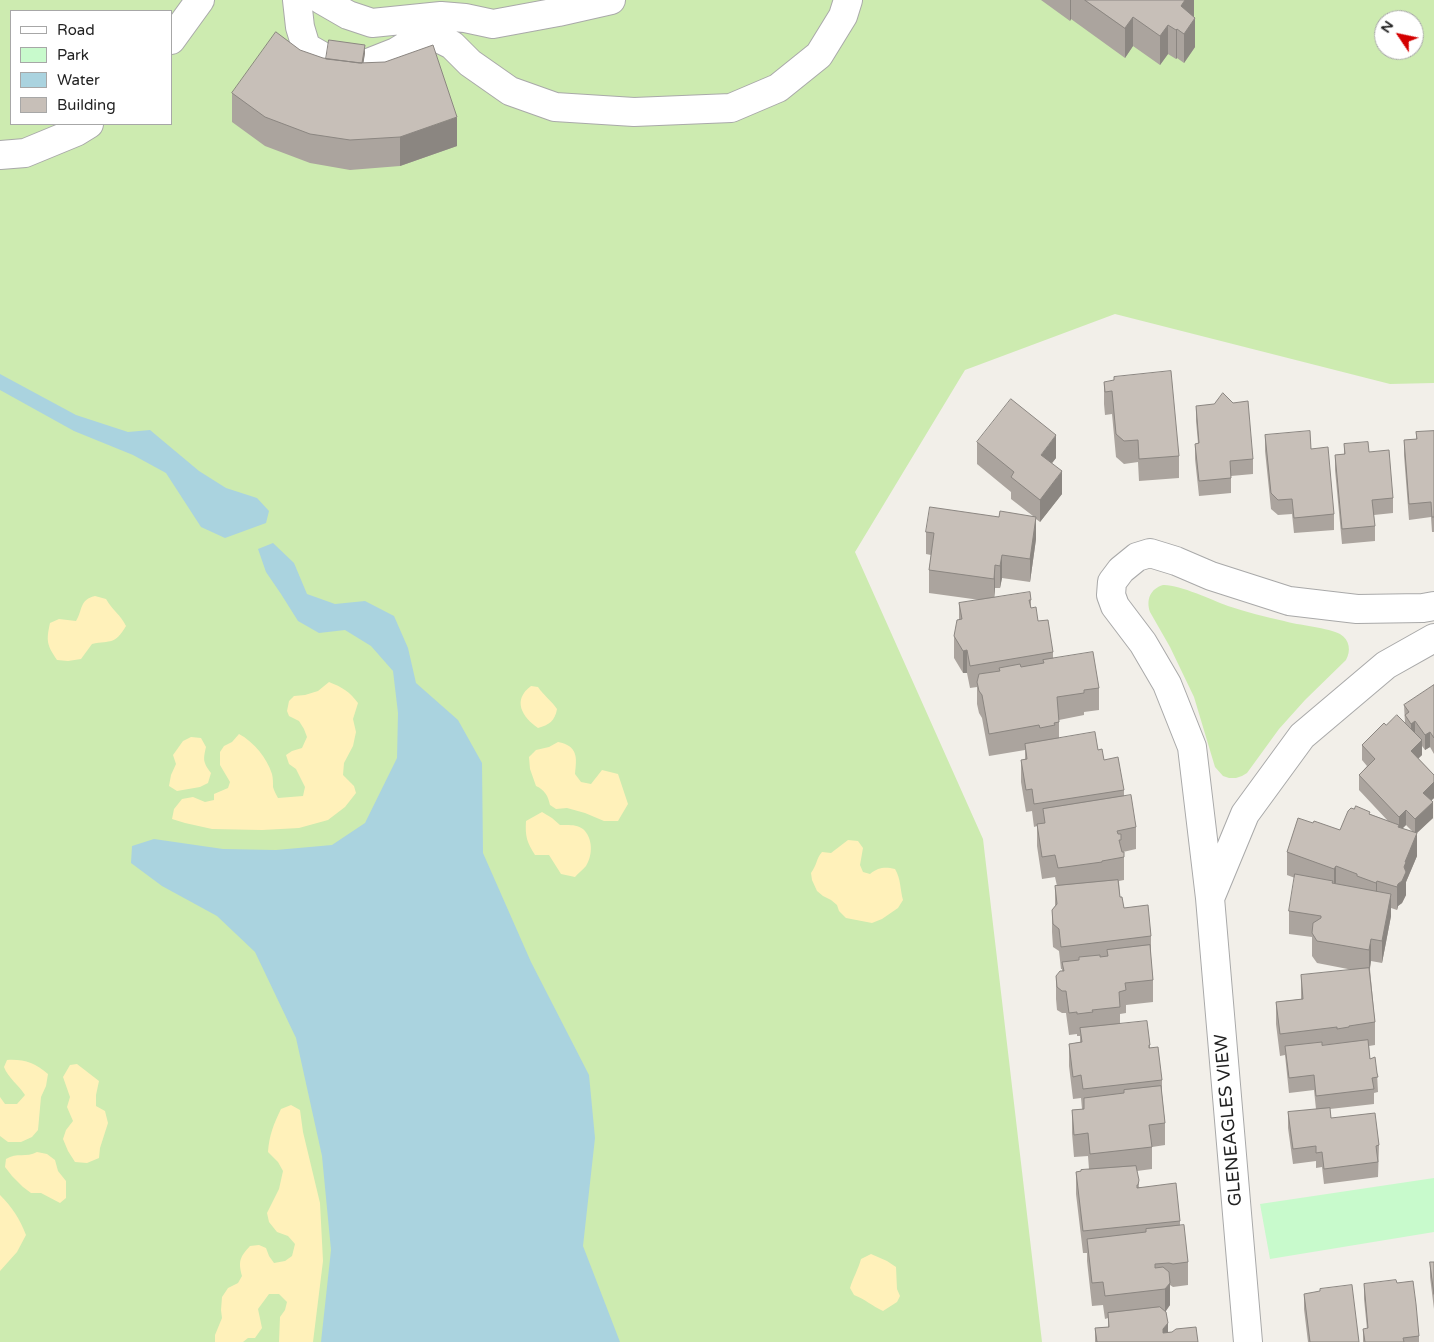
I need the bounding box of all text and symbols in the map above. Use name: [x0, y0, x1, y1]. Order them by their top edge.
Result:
legend: [10, 10, 172, 125]
north arrow: [1374, 10, 1424, 60]
text: N: [1377, 17, 1397, 36]
text: Road: [57, 21, 95, 39]
text: Park: [57, 46, 89, 64]
text: Water: [57, 71, 100, 89]
text: Building: [57, 96, 116, 114]
street label: GLENEAGLES VIEW: [1211, 1033, 1247, 1207]

